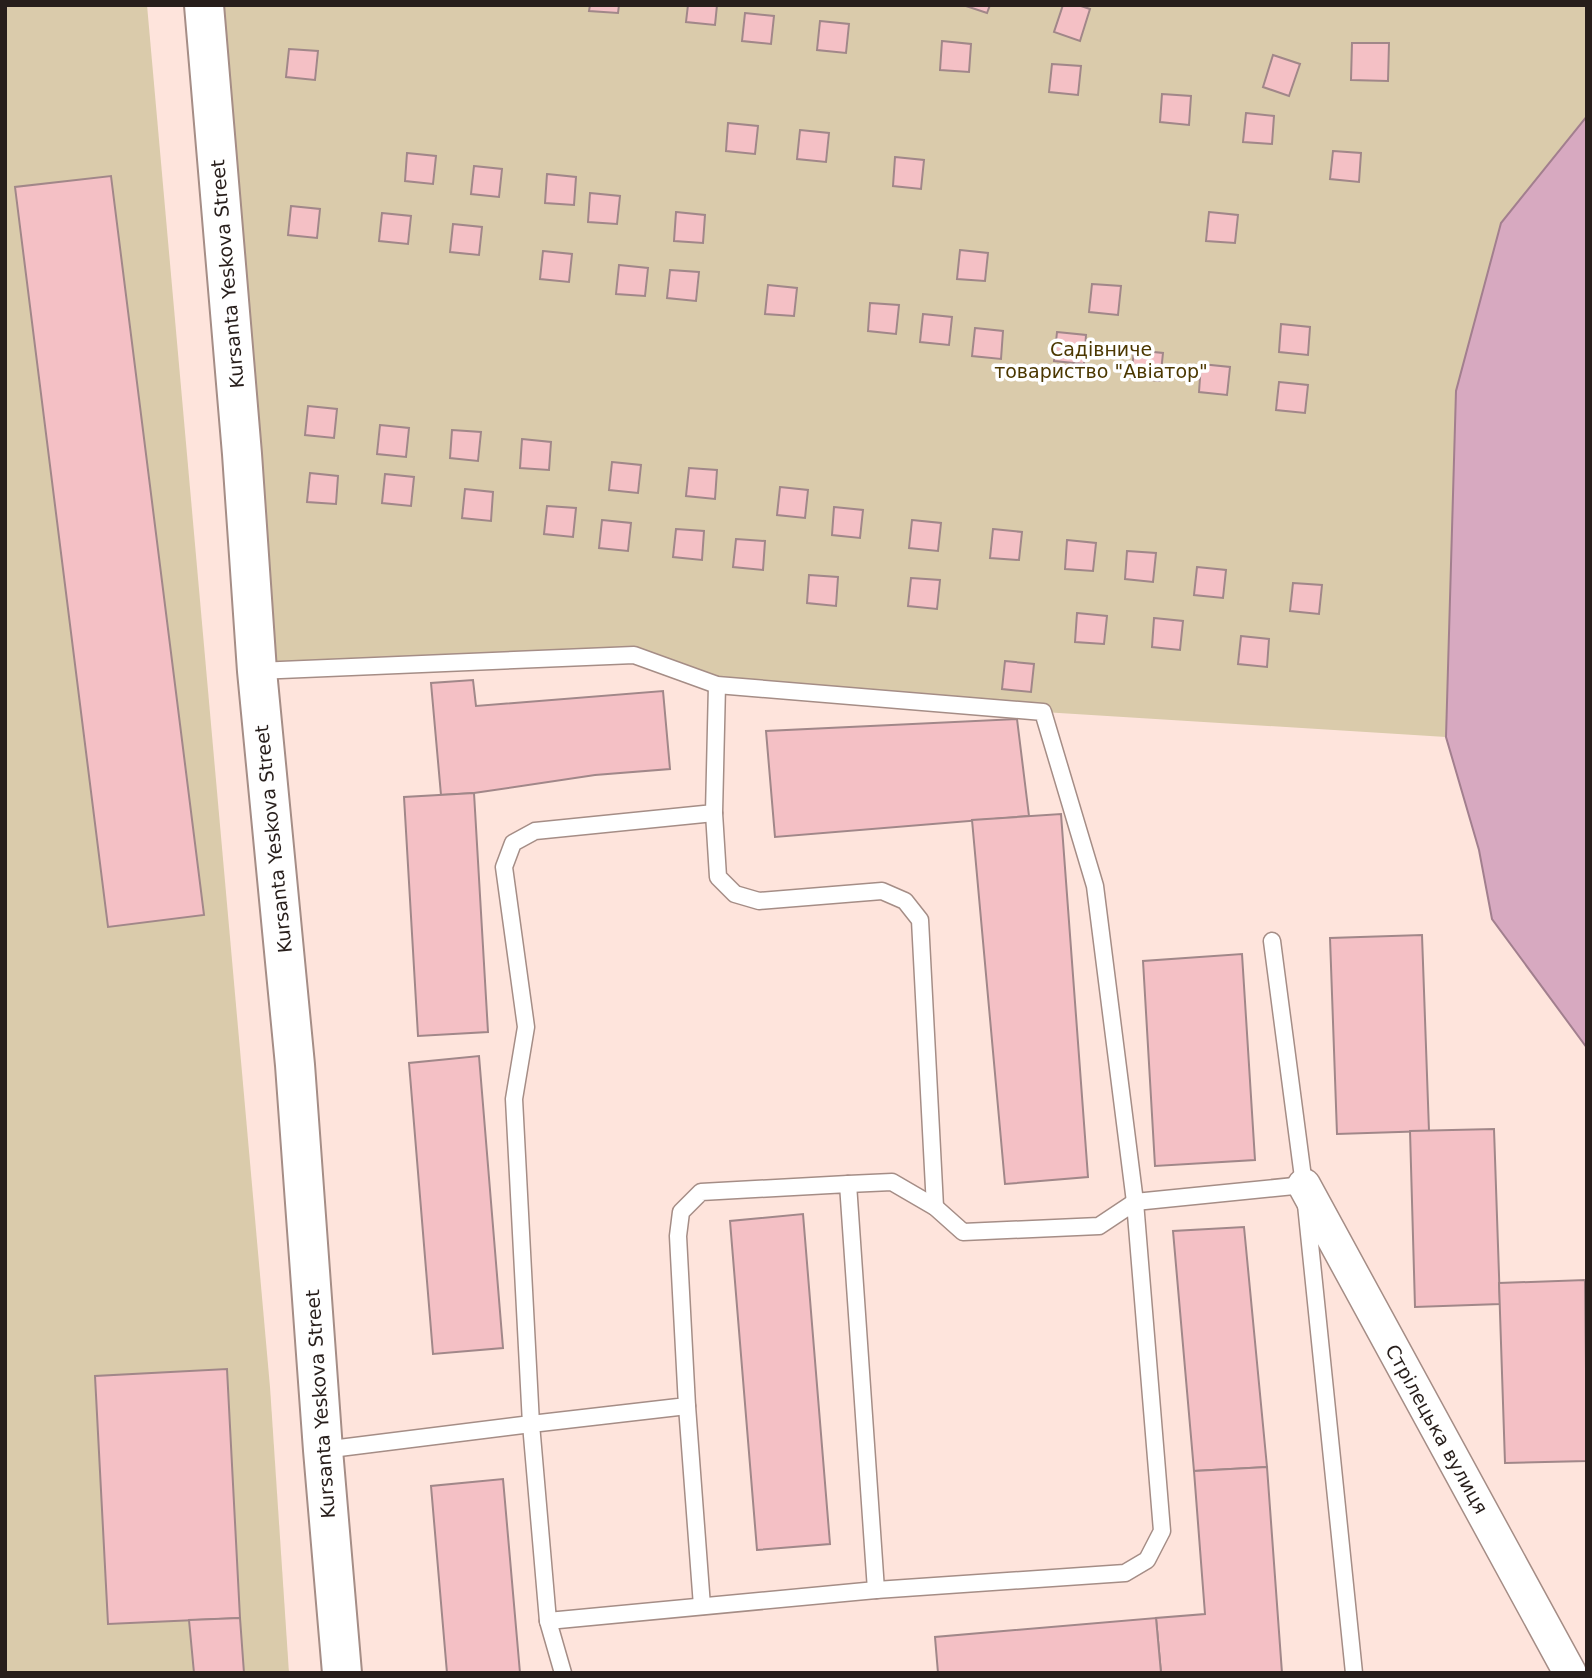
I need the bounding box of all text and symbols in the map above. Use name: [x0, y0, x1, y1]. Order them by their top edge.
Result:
street label: Kursanta Yeskova Street: [206, 159, 248, 389]
park label: Садівниче товариство "Авіатор": [994, 338, 1208, 382]
street label: Kursanta Yeskova Street: [250, 724, 296, 954]
street label: Kursanta Yeskova Street: [301, 1289, 339, 1519]
street label: Стрілецька вулиця: [1381, 1341, 1493, 1517]

